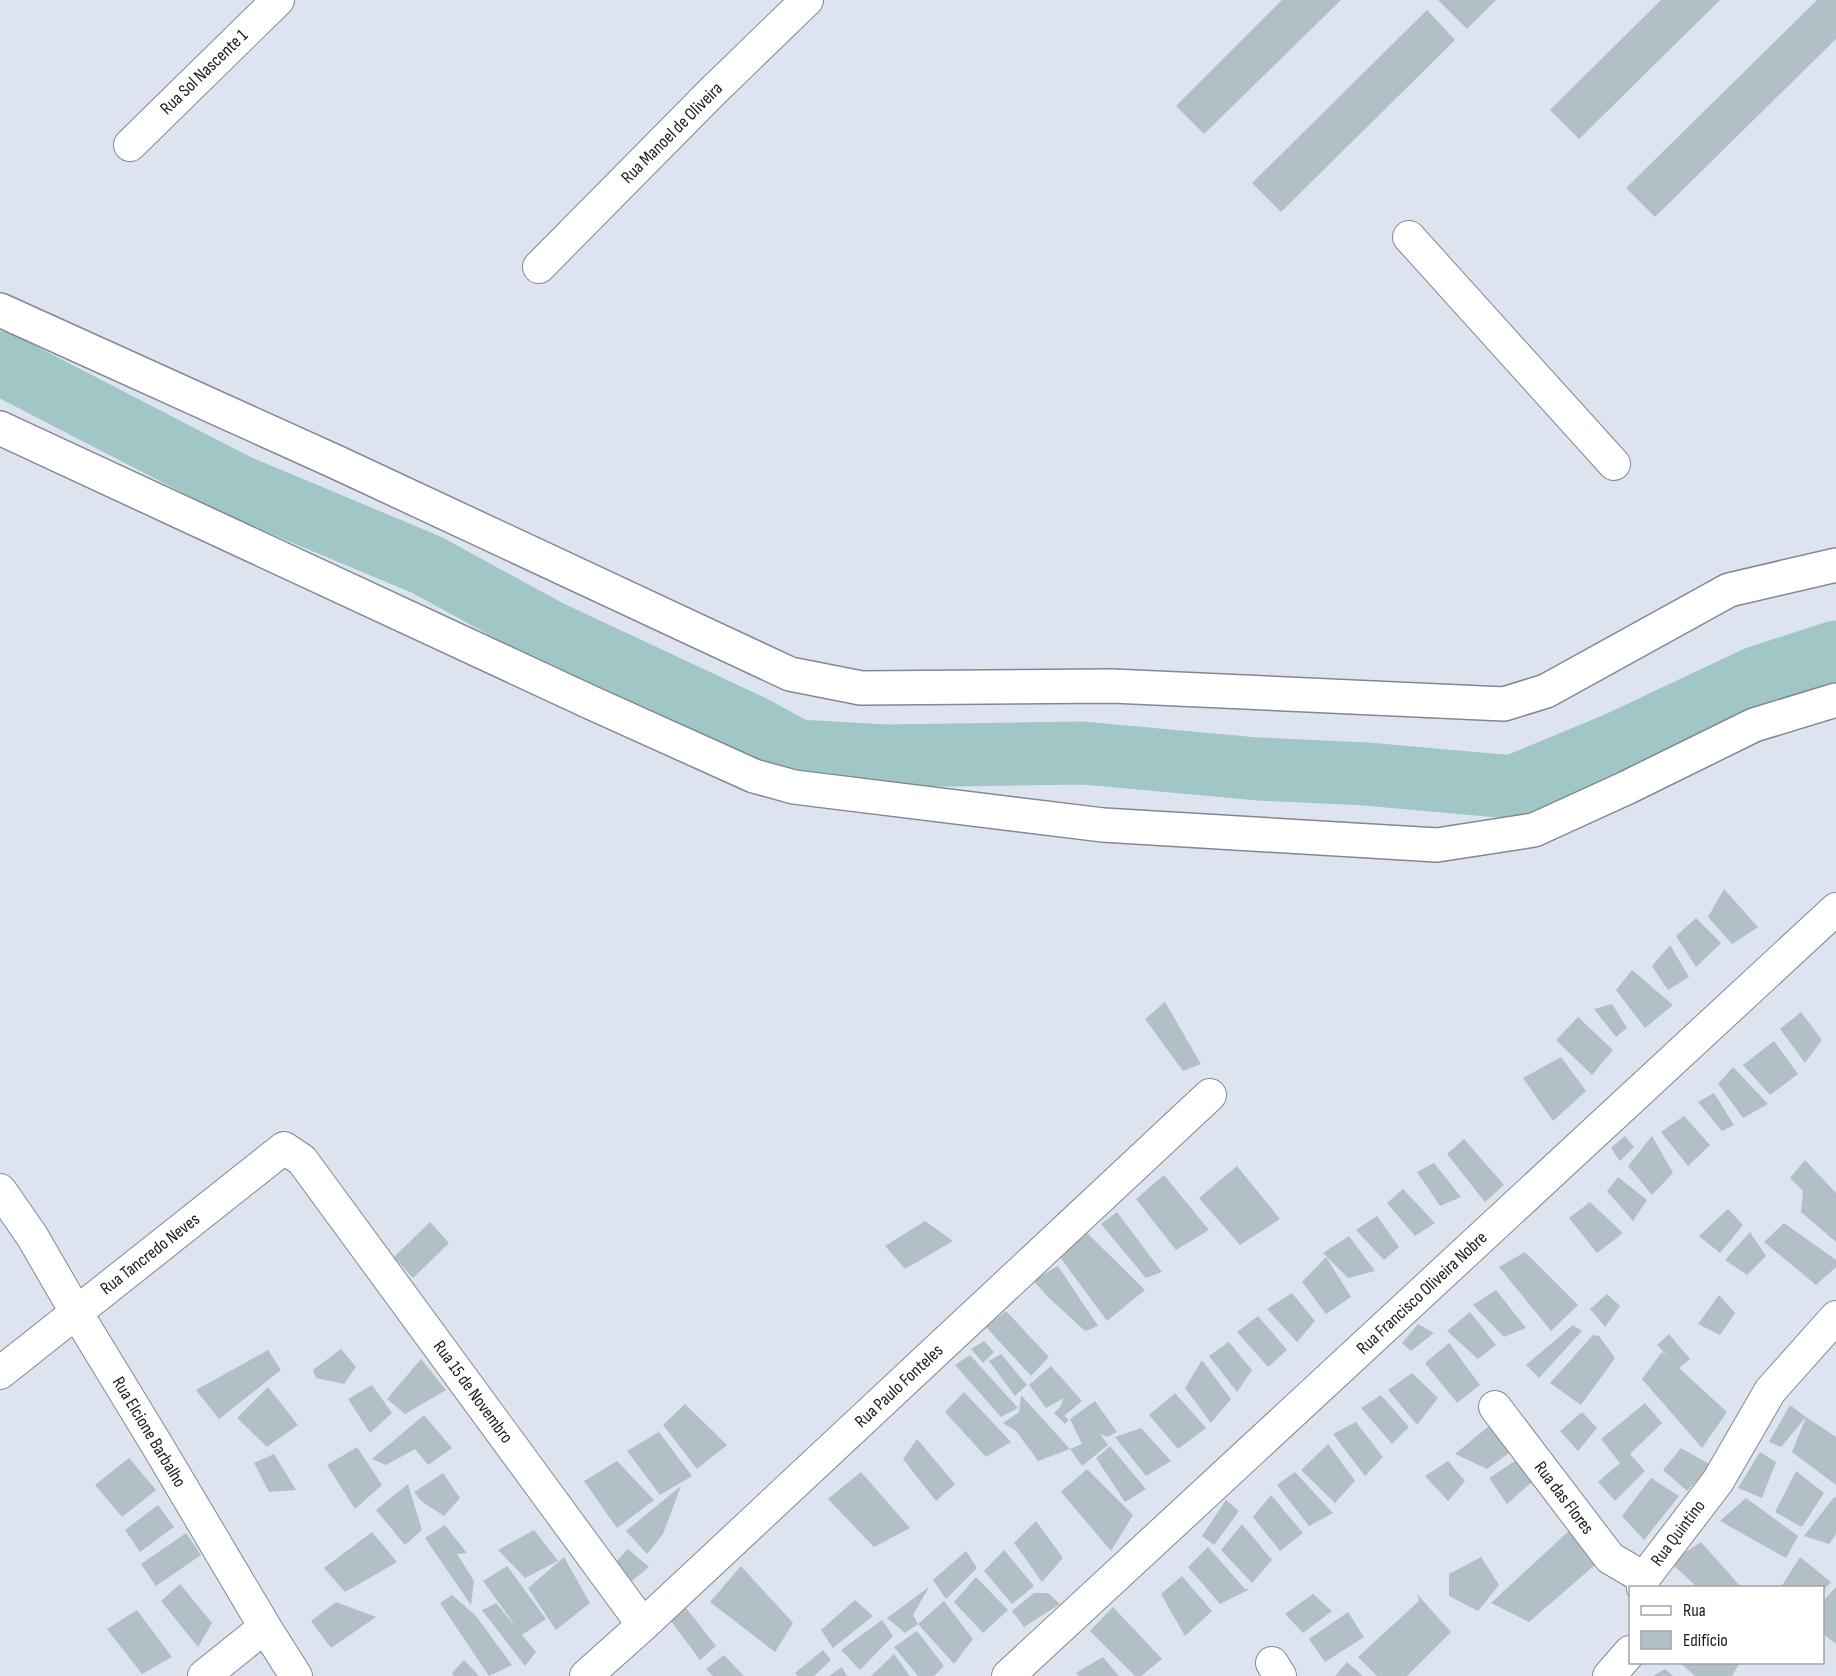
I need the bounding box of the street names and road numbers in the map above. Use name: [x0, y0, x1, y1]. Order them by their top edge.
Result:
street label: Rua Sol Nascente 1: [156, 25, 253, 119]
street label: Rua Manoel de Oliveira: [617, 78, 727, 188]
street label: Rua Tancredo Neves: [96, 1209, 204, 1299]
street label: Rua Francisco Oliveira Nobre: [1352, 1227, 1492, 1359]
street label: Rua 15 de Novembro: [429, 1337, 517, 1447]
street label: Rua Paulo Fonteles: [851, 1340, 947, 1432]
street label: Rua Elcione Barbalho: [108, 1373, 190, 1491]
street label: Rua das Flores: [1530, 1457, 1598, 1539]
street label: Rua Quintino: [1646, 1496, 1710, 1570]

